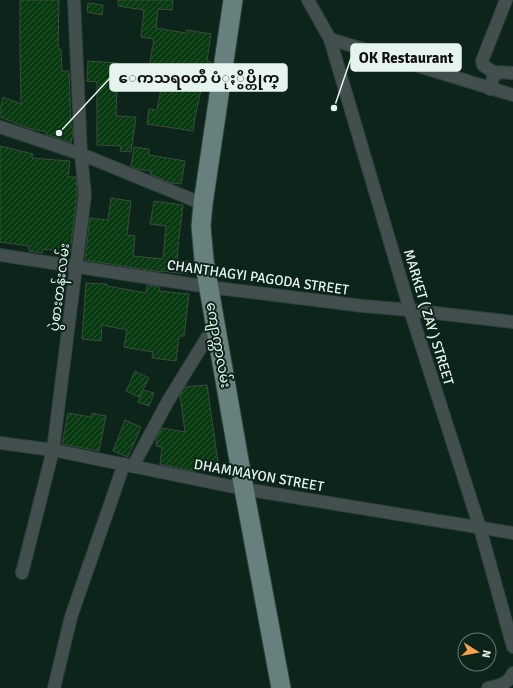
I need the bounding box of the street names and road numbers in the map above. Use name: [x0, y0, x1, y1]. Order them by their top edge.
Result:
street label: ပွဲစားတန်းလမ်း: [44, 242, 76, 333]
street label: MARKET ( ZAY ) STREET: [400, 247, 457, 387]
street label: CHANTHAGYI PAGODA STREET: [166, 256, 350, 299]
street label: ကျောက္ကာလမ်း: [200, 301, 236, 390]
street label: DHAMMAYON STREET: [193, 456, 325, 495]

